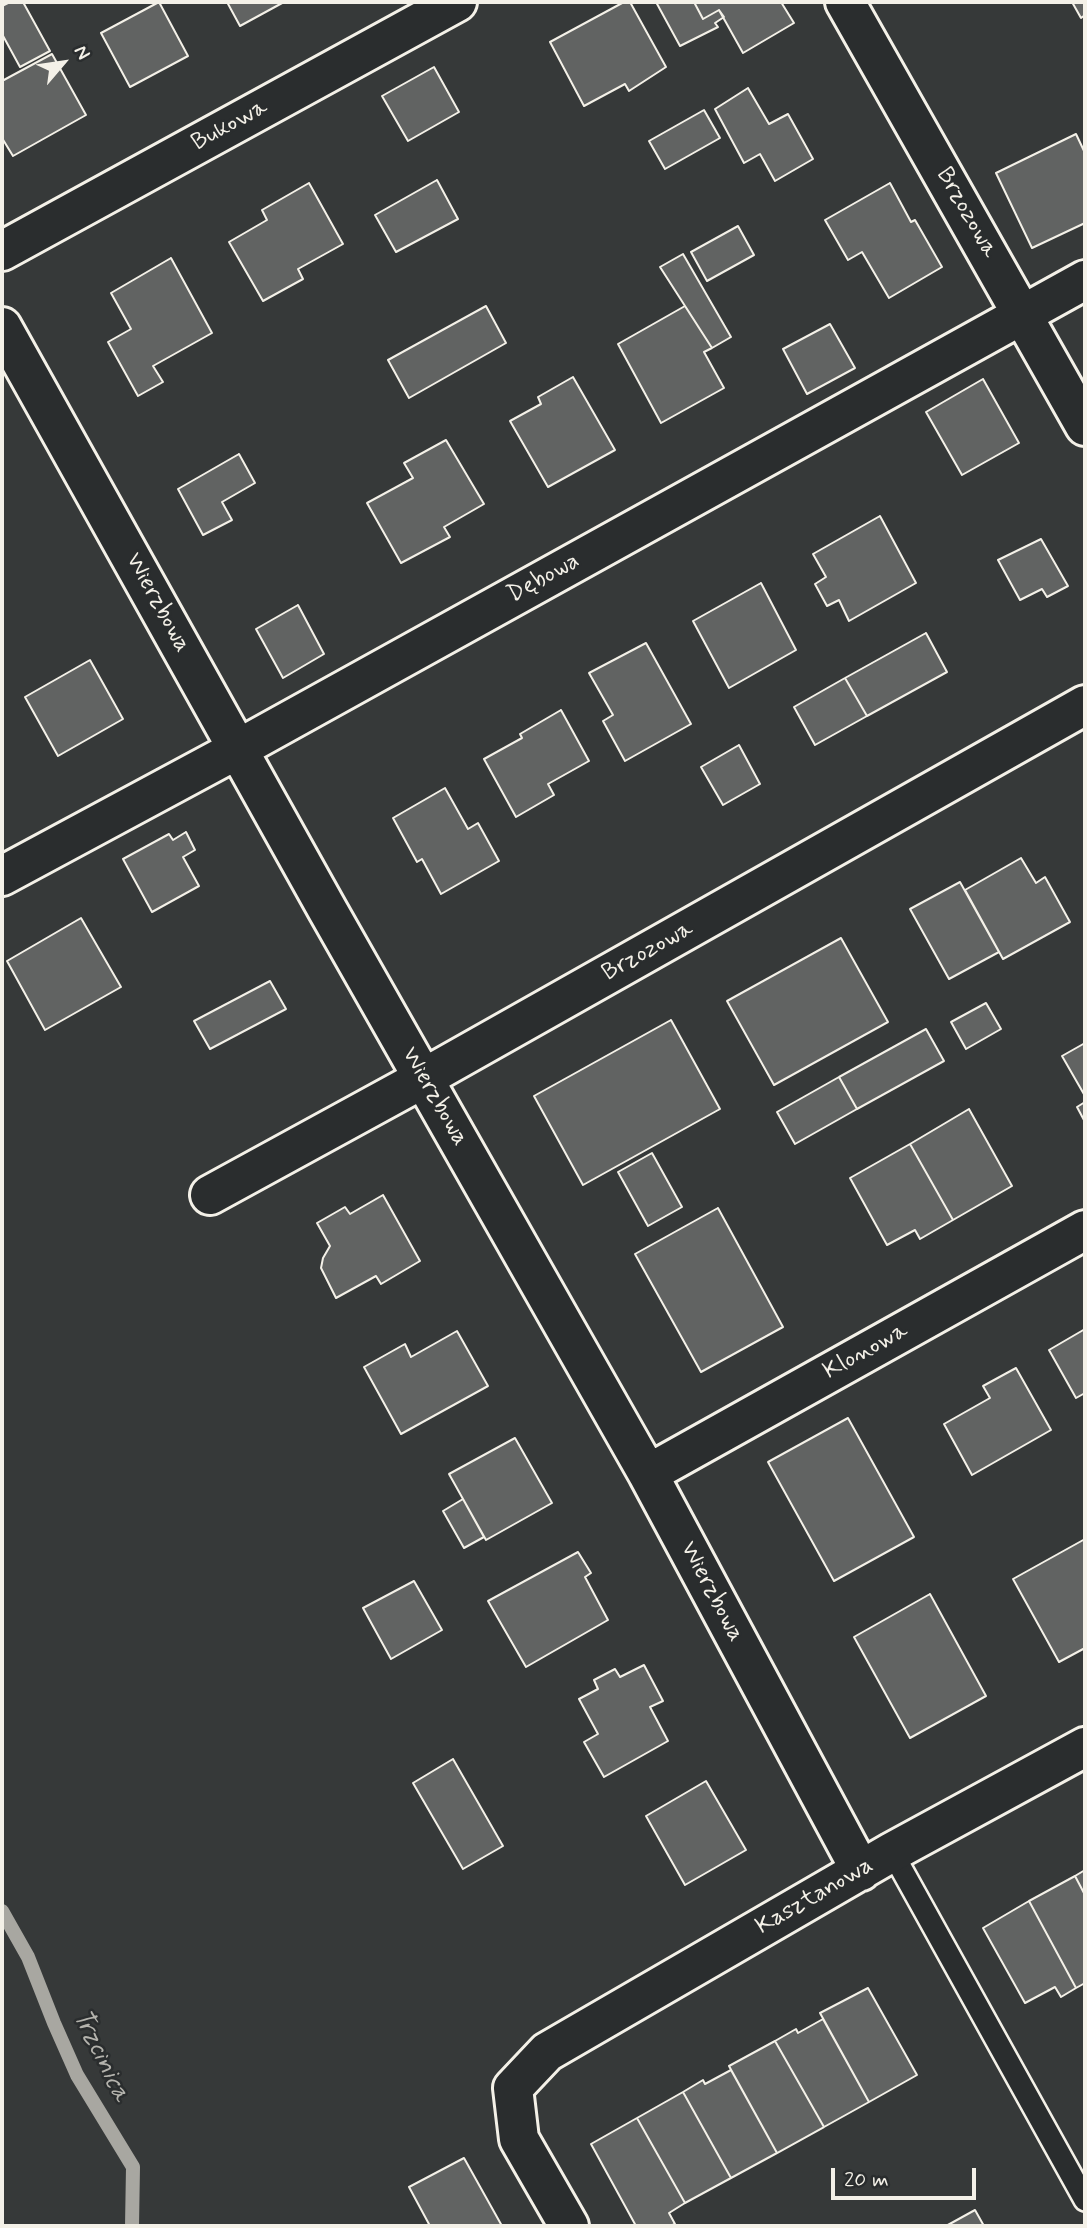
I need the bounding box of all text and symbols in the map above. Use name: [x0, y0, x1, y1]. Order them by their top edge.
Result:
north arrow: [28, 28, 98, 98]
text: N: [68, 41, 96, 64]
street label: Bukowa: [187, 94, 273, 158]
street label: Brzozowa: [929, 163, 1003, 263]
street label: Dębowa: [503, 547, 585, 611]
street label: Wierzbowa: [118, 548, 196, 658]
street label: Brzozowa: [598, 915, 698, 989]
street label: Wierzbowa: [394, 1043, 474, 1151]
street label: Klonowa: [819, 1317, 913, 1387]
street label: Wierzbowa: [673, 1537, 749, 1647]
street label: Kasztanowa: [751, 1852, 879, 1942]
water label: Trzcinica: [64, 2005, 136, 2107]
scale bar: [835, 2154, 980, 2198]
text: 20 m: [844, 2166, 889, 2194]

